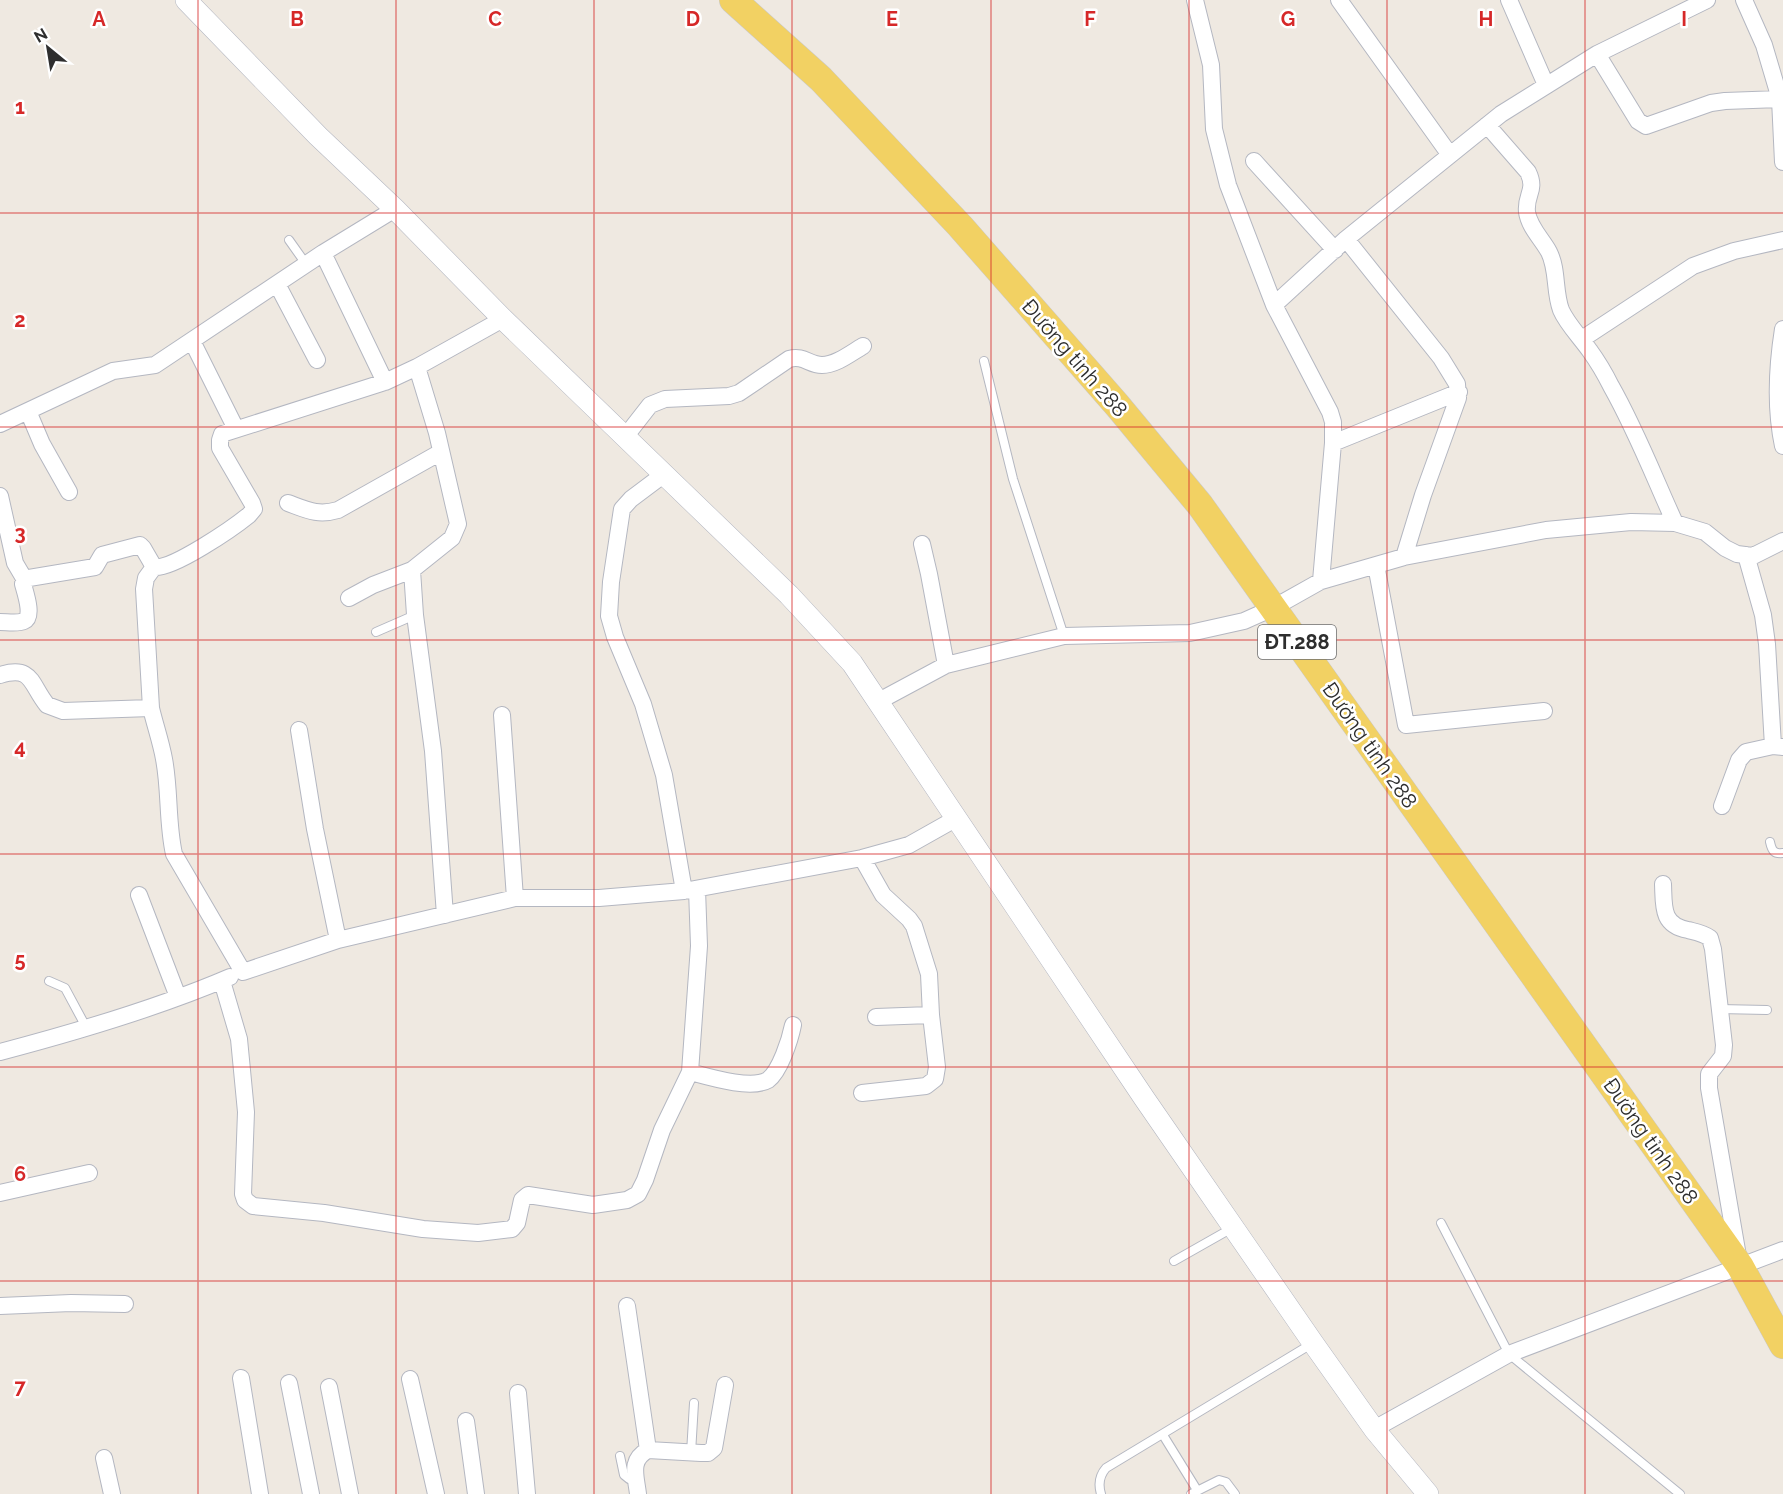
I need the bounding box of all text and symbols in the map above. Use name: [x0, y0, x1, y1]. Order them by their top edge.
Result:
text: A: [92, 7, 106, 31]
text: B: [290, 7, 304, 31]
text: C: [488, 7, 502, 31]
text: D: [686, 7, 700, 31]
text: E: [886, 7, 898, 31]
text: F: [1084, 7, 1096, 31]
text: G: [1281, 7, 1295, 31]
text: H: [1479, 7, 1493, 31]
text: I: [1681, 7, 1687, 31]
north arrow: [18, 18, 78, 78]
text: N: [31, 24, 51, 47]
text: 1: [15, 95, 25, 119]
street label: Đường tỉnh 288: [1017, 294, 1133, 422]
text: 2: [14, 308, 26, 332]
text: 3: [14, 521, 26, 545]
road number: ĐT.288: [1258, 625, 1336, 659]
street label: Đường tỉnh 288: [1317, 677, 1423, 813]
text: 4: [14, 735, 26, 759]
text: 5: [14, 948, 26, 972]
street label: Đường tỉnh 288: [1598, 1073, 1704, 1209]
text: 6: [14, 1162, 26, 1186]
text: 7: [14, 1375, 26, 1399]

